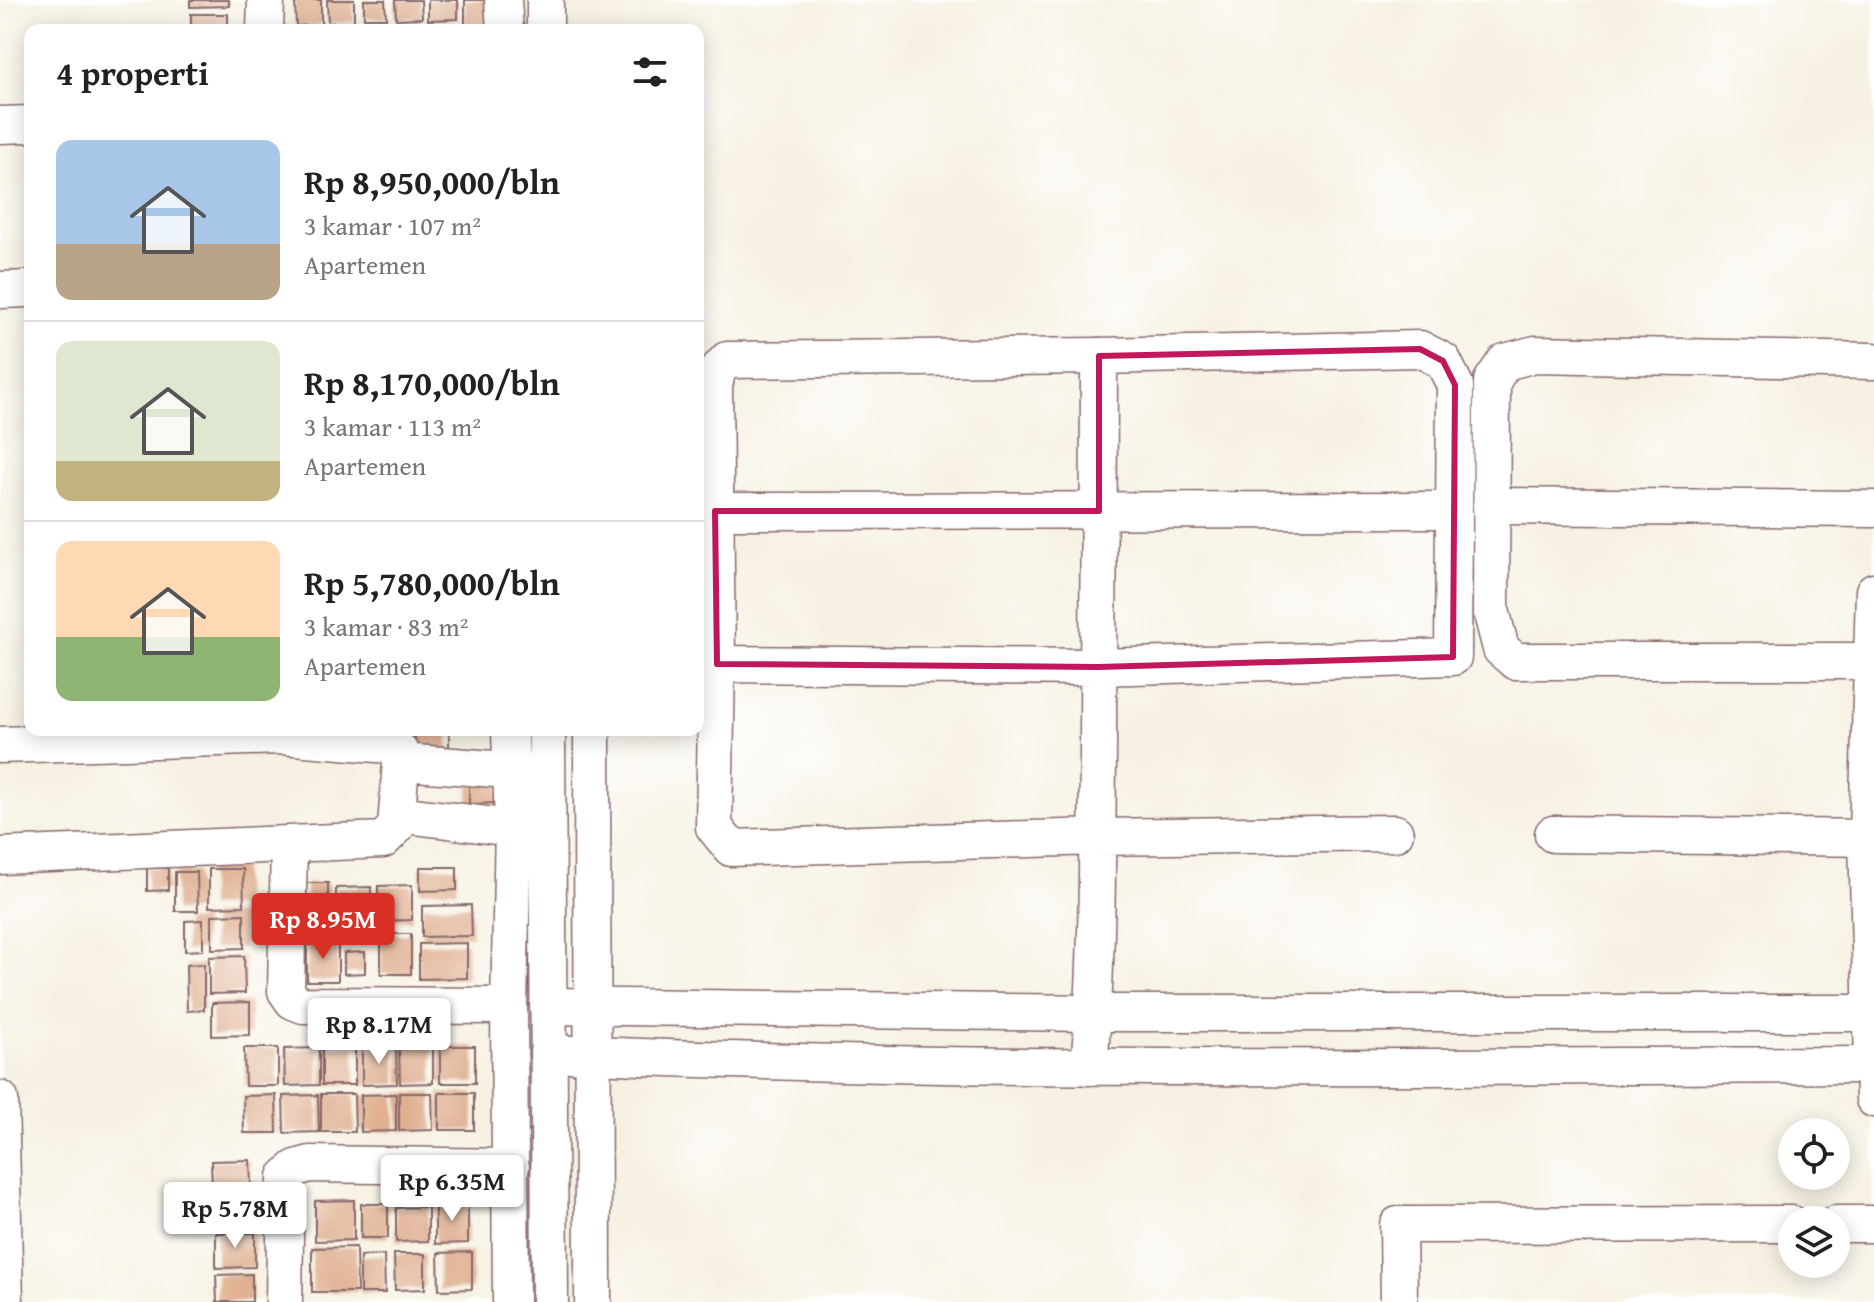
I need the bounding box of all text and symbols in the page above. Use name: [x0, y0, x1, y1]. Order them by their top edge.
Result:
text: 4 properti: [56, 48, 209, 97]
icon: filters: [628, 50, 672, 94]
text: Rp 8,950,000/bln: [304, 157, 560, 206]
icon: home: [120, 172, 216, 268]
text: 3 kamar · 107 m²: [304, 206, 481, 245]
text: Apartemen: [304, 245, 426, 284]
text: Rp 8,170,000/bln: [304, 358, 560, 407]
icon: home: [120, 373, 216, 469]
text: 3 kamar · 113 m²: [304, 407, 481, 446]
text: Apartemen: [304, 446, 426, 485]
text: Rp 5,780,000/bln: [304, 558, 560, 607]
icon: home: [120, 573, 216, 669]
text: 3 kamar · 83 m²: [304, 607, 469, 646]
text: Apartemen: [304, 646, 426, 685]
pin: Rp 8.95M: [240, 893, 406, 961]
text: Rp 8.95M: [270, 899, 376, 938]
pin: Rp 8.17M: [296, 998, 462, 1066]
text: Rp 8.17M: [326, 1004, 432, 1043]
map controls: [1778, 1118, 1850, 1278]
button: locate: [1778, 1118, 1850, 1190]
pin: Rp 6.35M: [369, 1155, 535, 1223]
text: Rp 6.35M: [399, 1161, 505, 1200]
pin: Rp 5.78M: [152, 1182, 318, 1250]
text: Rp 5.78M: [182, 1188, 288, 1227]
button: layers: [1778, 1206, 1850, 1278]

